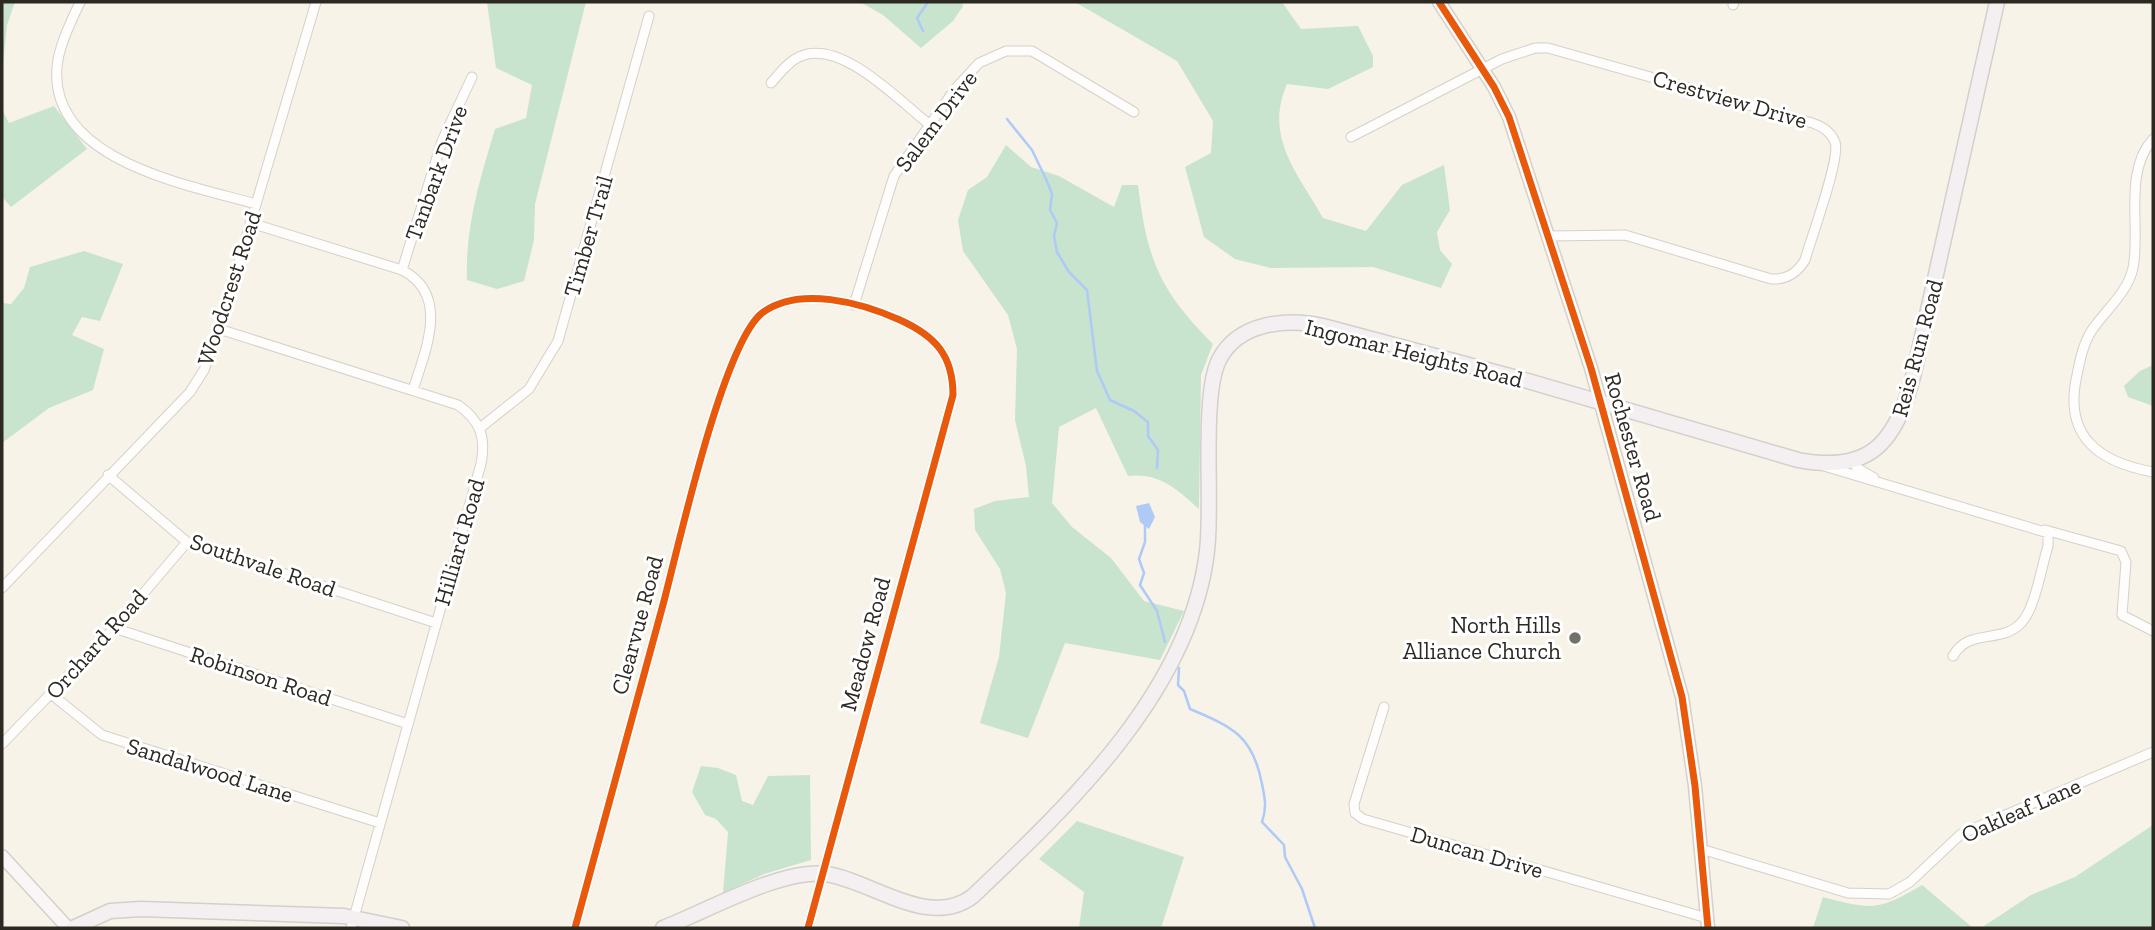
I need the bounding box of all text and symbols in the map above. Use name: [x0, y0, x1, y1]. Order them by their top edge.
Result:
street label: Crestview Drive: [1650, 64, 1810, 134]
street label: Salem Drive: [889, 65, 983, 177]
street label: Tanbark Drive: [399, 101, 473, 245]
street label: Timber Trail: [557, 172, 619, 300]
street label: Woodcrest Road: [191, 207, 267, 369]
street label: Reis Run Road: [1885, 276, 1949, 420]
street label: Ingomar Heights Road: [1302, 312, 1526, 394]
street label: Rochester Road: [1598, 369, 1668, 525]
street label: Hilliard Road: [428, 475, 491, 609]
street label: Southvale Road: [186, 527, 340, 603]
street label: Clearvue Road: [605, 552, 669, 698]
street label: Meadow Road: [834, 574, 896, 714]
street label: Orchard Road: [39, 583, 153, 705]
place label: North Hills Alliance Church: [1403, 611, 1561, 665]
marker: North Hills Alliance Church: [1567, 630, 1583, 646]
street label: Robinson Road: [187, 640, 336, 712]
street label: Sandalwood Lane: [123, 731, 297, 809]
street label: Oakleaf Lane: [1957, 771, 2085, 849]
street label: Duncan Drive: [1407, 820, 1547, 884]

